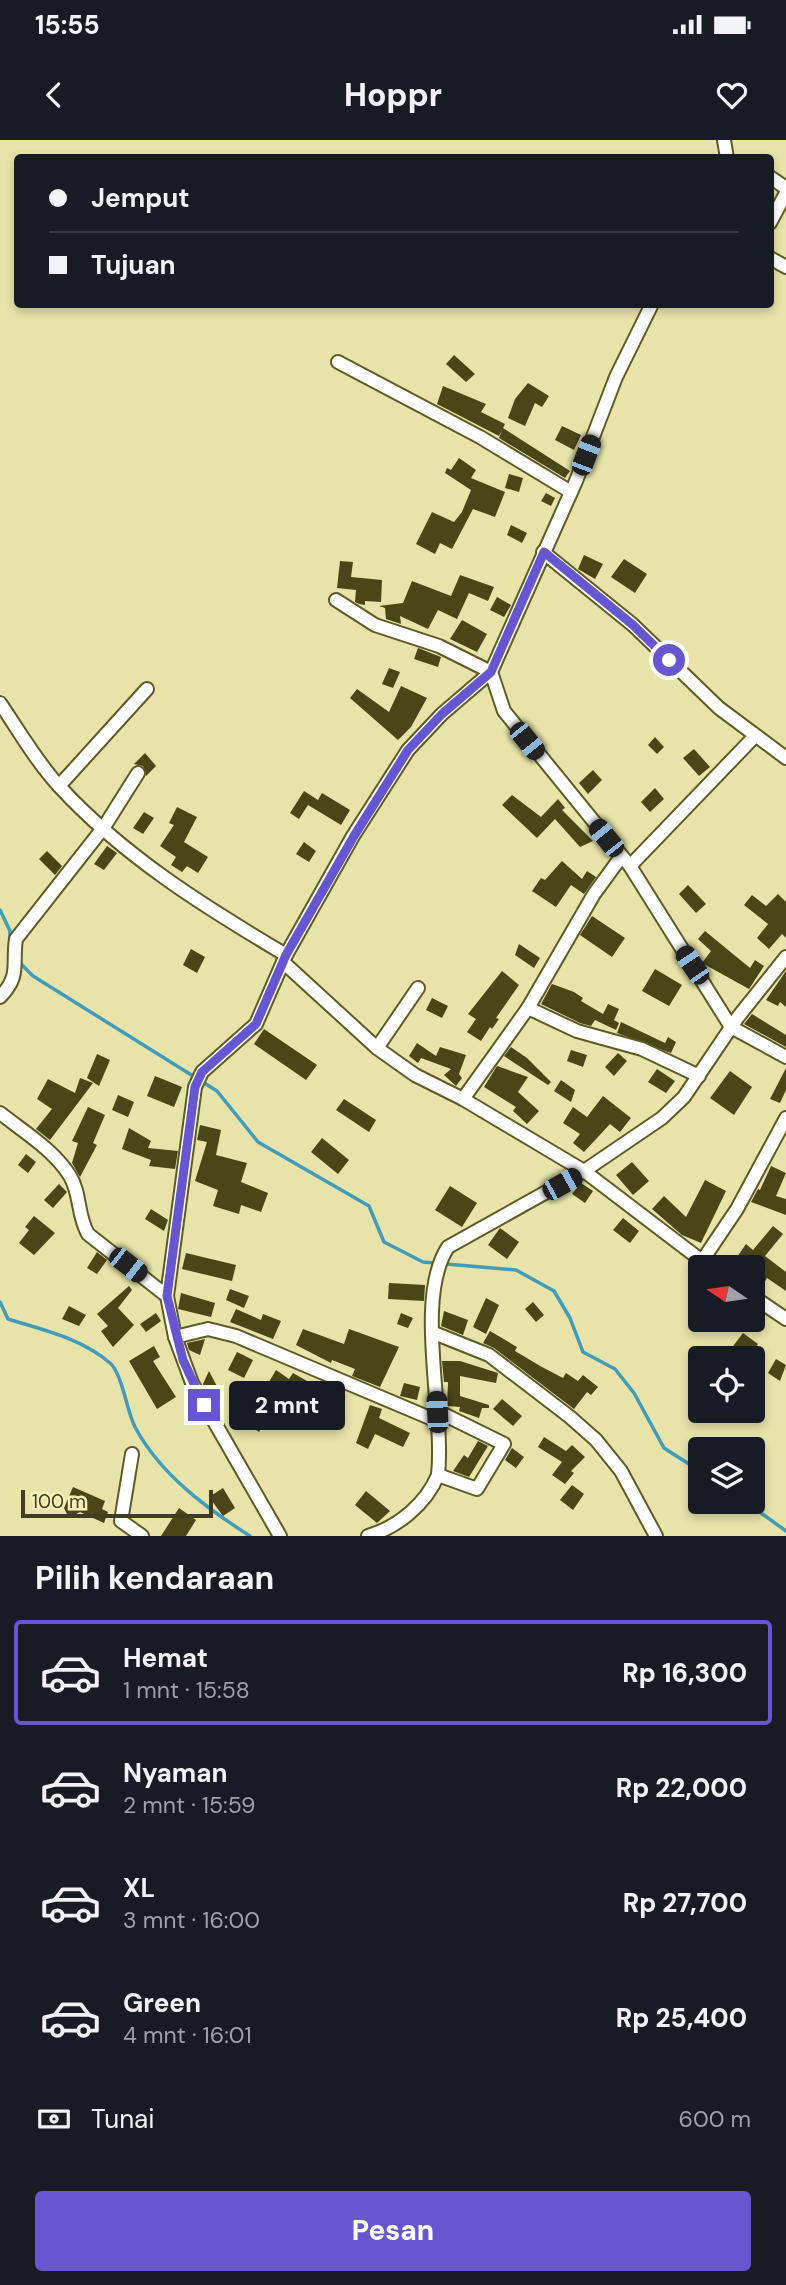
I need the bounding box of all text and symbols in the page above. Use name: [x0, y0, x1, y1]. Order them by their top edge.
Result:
text: 15:55: [35, 8, 100, 42]
text: Hoppr: [344, 74, 442, 116]
icon: back: [35, 76, 73, 114]
icon: heart: [713, 76, 751, 114]
text: Jemput: [91, 181, 190, 215]
text: Tujuan: [91, 248, 176, 282]
car: [569, 432, 604, 478]
route start: [653, 644, 685, 676]
car: [506, 718, 549, 764]
car: [585, 815, 628, 861]
car: [672, 942, 713, 988]
car: [539, 1165, 586, 1203]
car: [105, 1244, 152, 1286]
north arrow: [688, 1255, 765, 1332]
map controls: [688, 1255, 765, 1514]
button: locate: [688, 1346, 765, 1423]
callout: 2 mnt: [228, 1380, 344, 1430]
route end: [188, 1389, 220, 1421]
text: 2 mnt: [255, 1390, 319, 1420]
car: [426, 1390, 449, 1434]
button: layers: [688, 1437, 765, 1514]
scale bar: [21, 1487, 214, 1519]
text: 100 m: [32, 1489, 86, 1514]
text: Pilih kendaraan: [35, 1557, 274, 1599]
icon: car: [39, 1641, 102, 1704]
text: Hemat: [123, 1641, 208, 1675]
text: Rp 16,300: [622, 1656, 747, 1690]
text: 1 mnt · 15:58: [123, 1675, 250, 1705]
icon: car: [39, 1756, 102, 1819]
text: Nyaman: [123, 1756, 228, 1790]
text: Rp 22,000: [616, 1771, 747, 1805]
text: 2 mnt · 15:59: [123, 1790, 256, 1820]
icon: car: [39, 1871, 102, 1934]
text: XL: [123, 1871, 155, 1905]
text: Rp 27,700: [623, 1886, 747, 1920]
text: 3 mnt · 16:00: [123, 1905, 260, 1935]
icon: car: [39, 1986, 102, 2049]
text: Green: [123, 1986, 201, 2020]
text: Rp 25,400: [616, 2001, 747, 2035]
text: 4 mnt · 16:01: [123, 2020, 252, 2050]
icon: cash: [35, 2100, 73, 2138]
text: Tunai: [91, 2102, 155, 2136]
text: 600 m: [678, 2104, 751, 2134]
button: Pesan: [35, 2191, 751, 2271]

